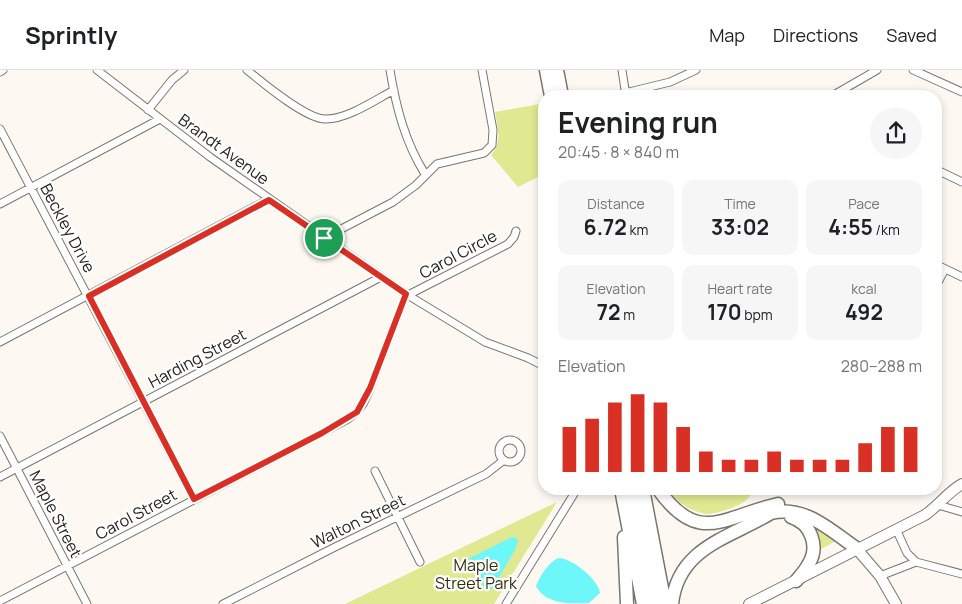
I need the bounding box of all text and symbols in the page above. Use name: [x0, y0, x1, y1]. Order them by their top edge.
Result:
text: Sprintly: [25, 18, 117, 51]
text: Map: [709, 23, 745, 47]
text: Directions: [773, 23, 858, 47]
text: Saved: [886, 23, 937, 47]
text: Evening run: [558, 103, 718, 141]
button: share: [870, 107, 922, 159]
street label: Brandt Avenue: [174, 109, 274, 189]
text: 20:45 · 8 × 840 m: [558, 141, 679, 163]
street label: Beckley Drive: [35, 180, 101, 276]
text: Distance: [587, 194, 645, 213]
text: Time: [724, 194, 756, 213]
text: Pace: [848, 194, 880, 213]
text: 6.72: [584, 213, 627, 241]
text: 33:02: [711, 213, 769, 241]
text: 4:55: [828, 213, 873, 241]
pin: [303, 217, 345, 259]
text: km: [627, 220, 648, 239]
text: /km: [873, 220, 900, 239]
icon: arrive: [310, 224, 338, 252]
street label: Carol Circle: [415, 224, 501, 284]
text: Elevation: [586, 279, 646, 298]
text: Heart rate: [708, 279, 772, 298]
text: kcal: [851, 279, 877, 298]
text: 72: [597, 298, 621, 326]
text: 170: [707, 298, 741, 326]
text: 492: [845, 298, 883, 326]
text: m: [621, 305, 635, 324]
text: bpm: [741, 305, 773, 324]
street label: Harding Street: [144, 323, 250, 393]
text: Elevation: [558, 355, 626, 377]
text: 280–288 m: [841, 355, 922, 377]
street label: Maple Street: [25, 467, 87, 561]
street label: Carol Street: [91, 483, 181, 545]
street label: Walton Street: [307, 489, 409, 553]
park label: Maple Street Park: [435, 554, 518, 594]

